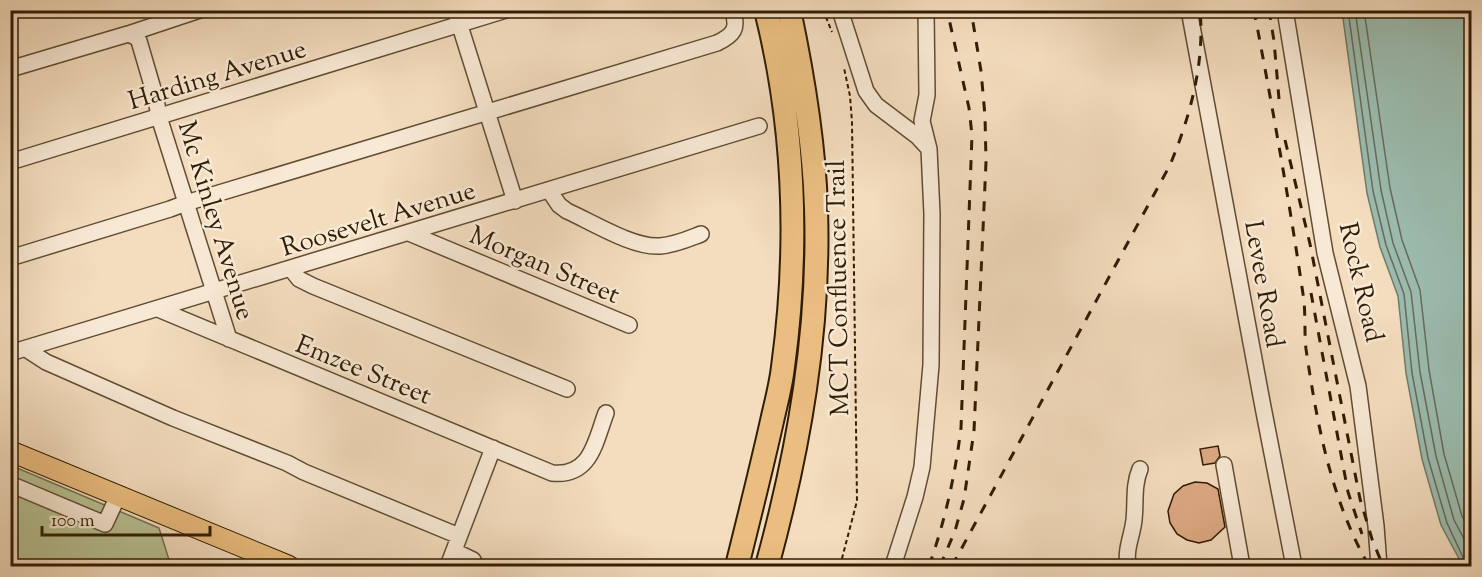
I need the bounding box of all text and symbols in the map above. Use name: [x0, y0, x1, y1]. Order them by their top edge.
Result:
street label: Harding Avenue: [124, 32, 311, 121]
street label: Mc Kinley Avenue: [167, 117, 262, 325]
street label: MCT Confluence Trail: [819, 160, 860, 416]
street label: Roosevelt Avenue: [277, 173, 480, 268]
street label: Morgan Street: [463, 218, 625, 315]
street label: Levee Road: [1233, 218, 1292, 351]
street label: Rock Road: [1328, 219, 1391, 346]
street label: Emzee Street: [289, 327, 437, 415]
scale bar: [42, 499, 210, 537]
text: 100 m: [51, 509, 95, 535]

